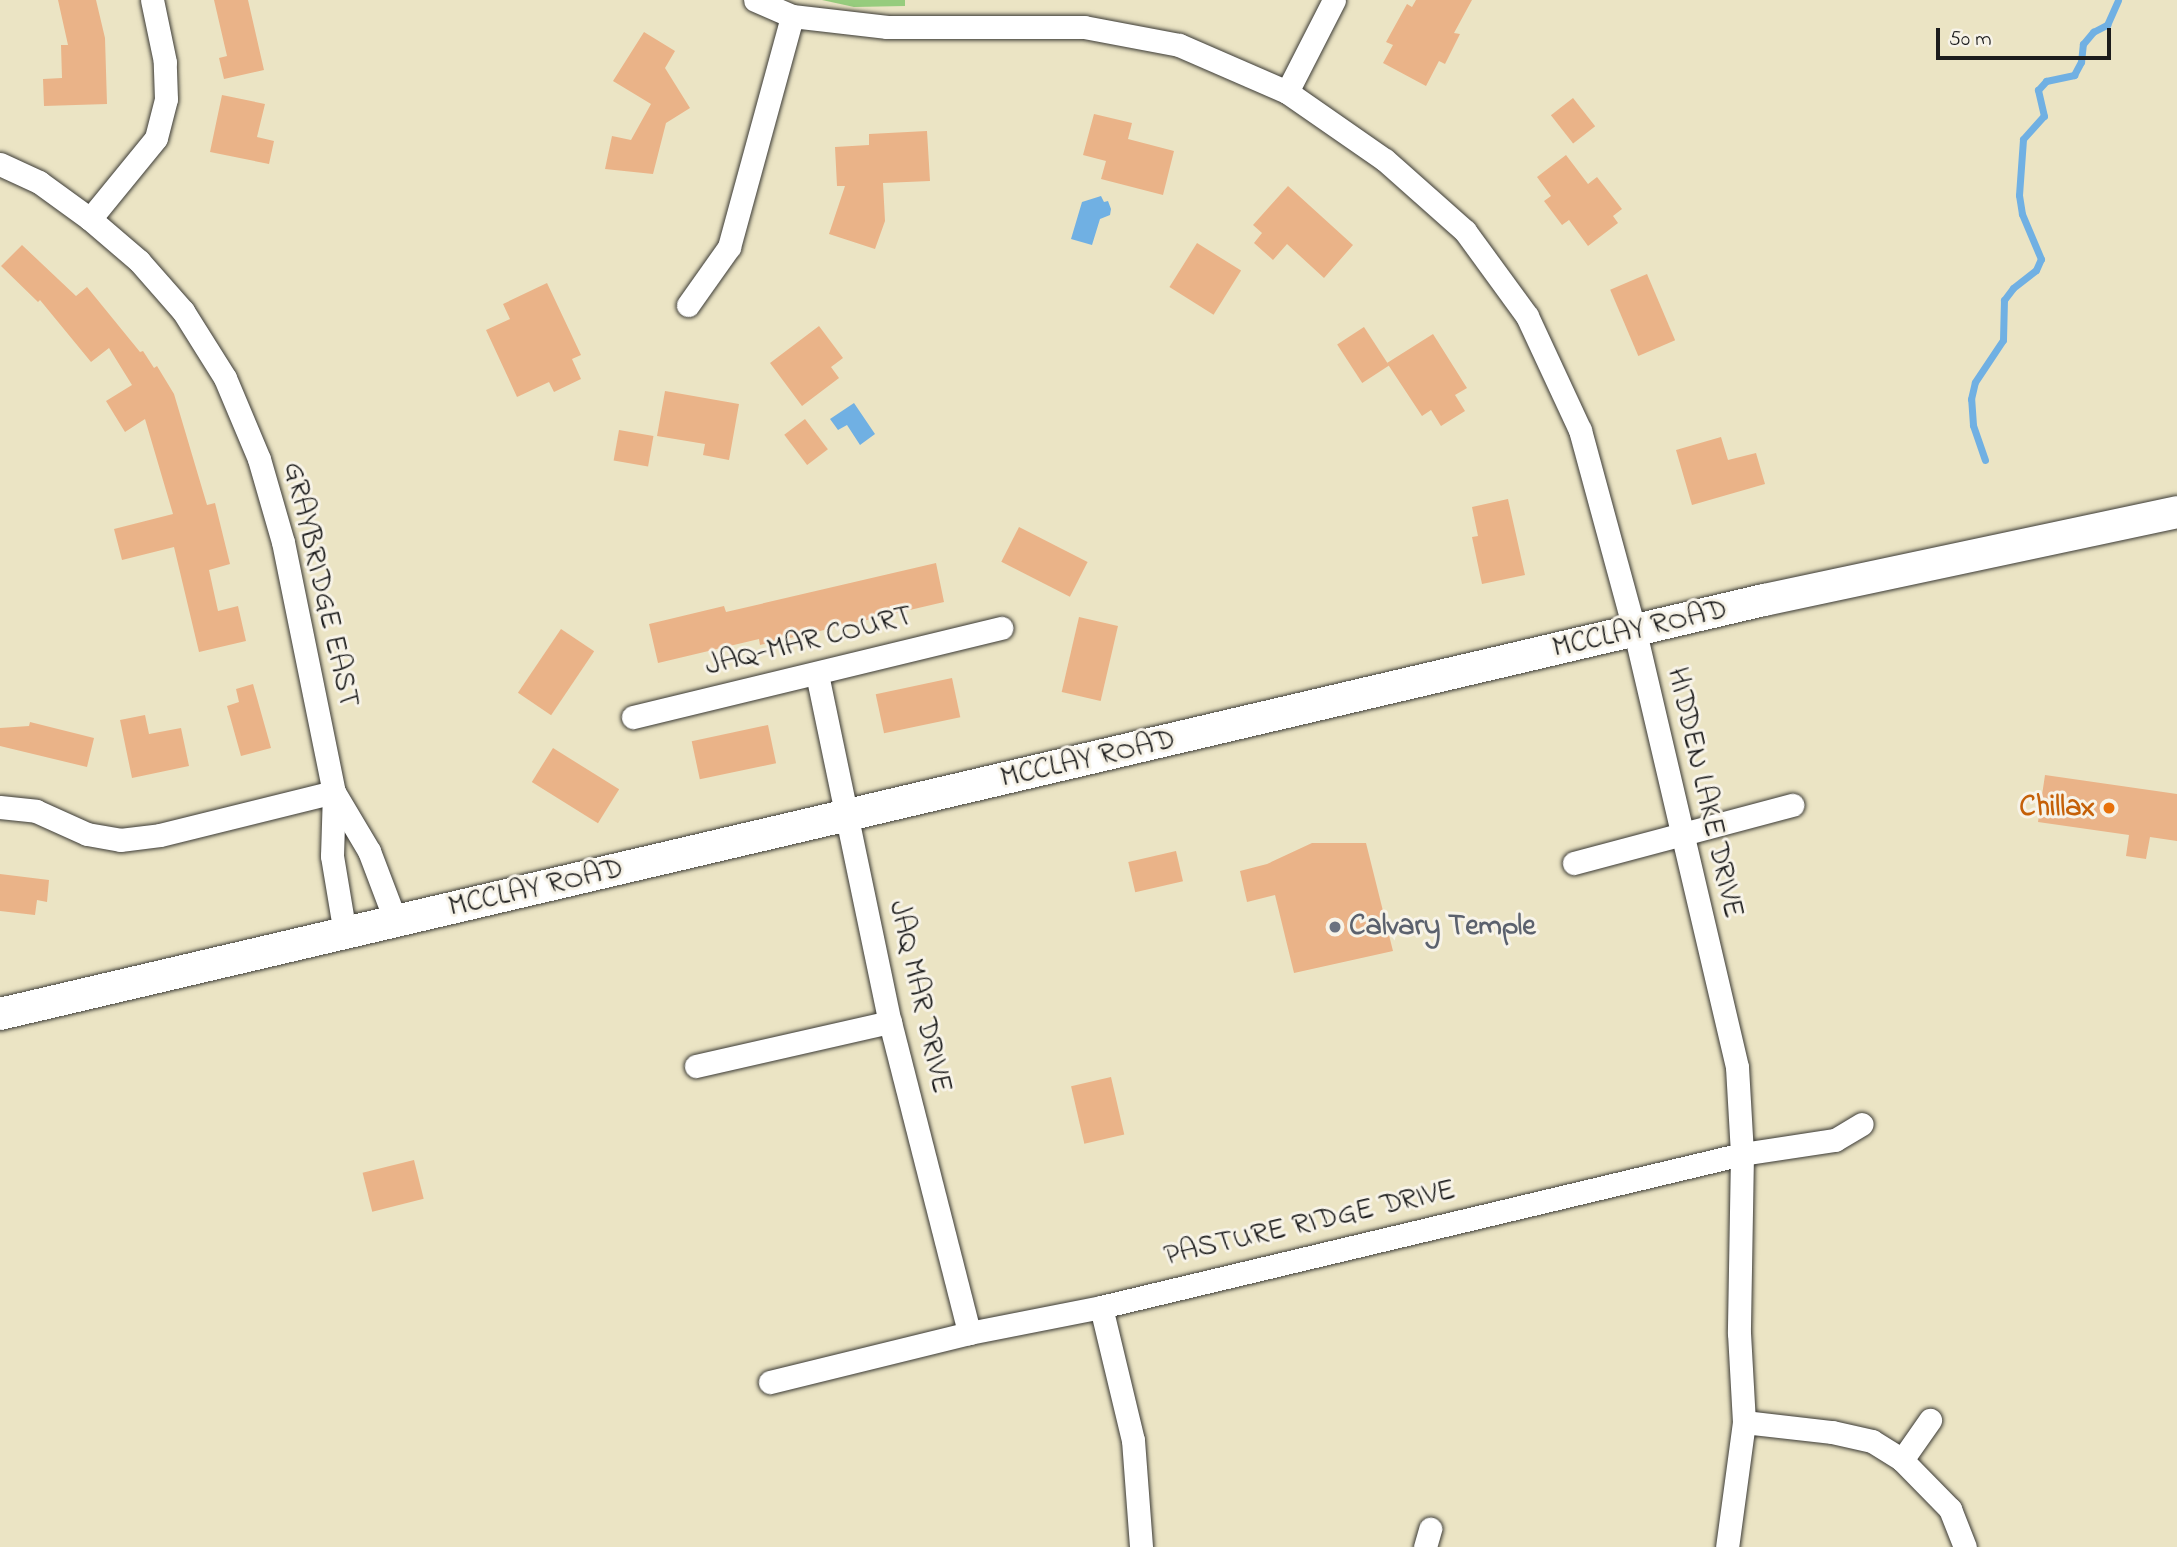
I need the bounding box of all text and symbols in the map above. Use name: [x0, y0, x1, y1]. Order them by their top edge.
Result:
scale bar: [1939, 14, 2114, 58]
text: 50 m: [1949, 25, 1992, 55]
street label: GRAYBRIDGE EAST: [274, 459, 366, 711]
street label: MCCLAY ROAD: [1549, 592, 1731, 668]
street label: JAQ-MAR COURT: [702, 599, 916, 685]
street label: HIDDEN LAKE DRIVE: [1658, 664, 1750, 922]
street label: MCCLAY ROAD: [997, 722, 1179, 798]
place label: Chillax: [2019, 790, 2095, 826]
marker: Chillax: [2101, 800, 2117, 816]
street label: MCCLAY ROAD: [445, 851, 627, 927]
street label: JAQ MAR DRIVE: [879, 897, 959, 1097]
place label: Calvary Temple: [1349, 909, 1536, 945]
marker: Calvary Temple: [1327, 919, 1343, 935]
street label: PASTURE RIDGE DRIVE: [1161, 1173, 1459, 1275]

